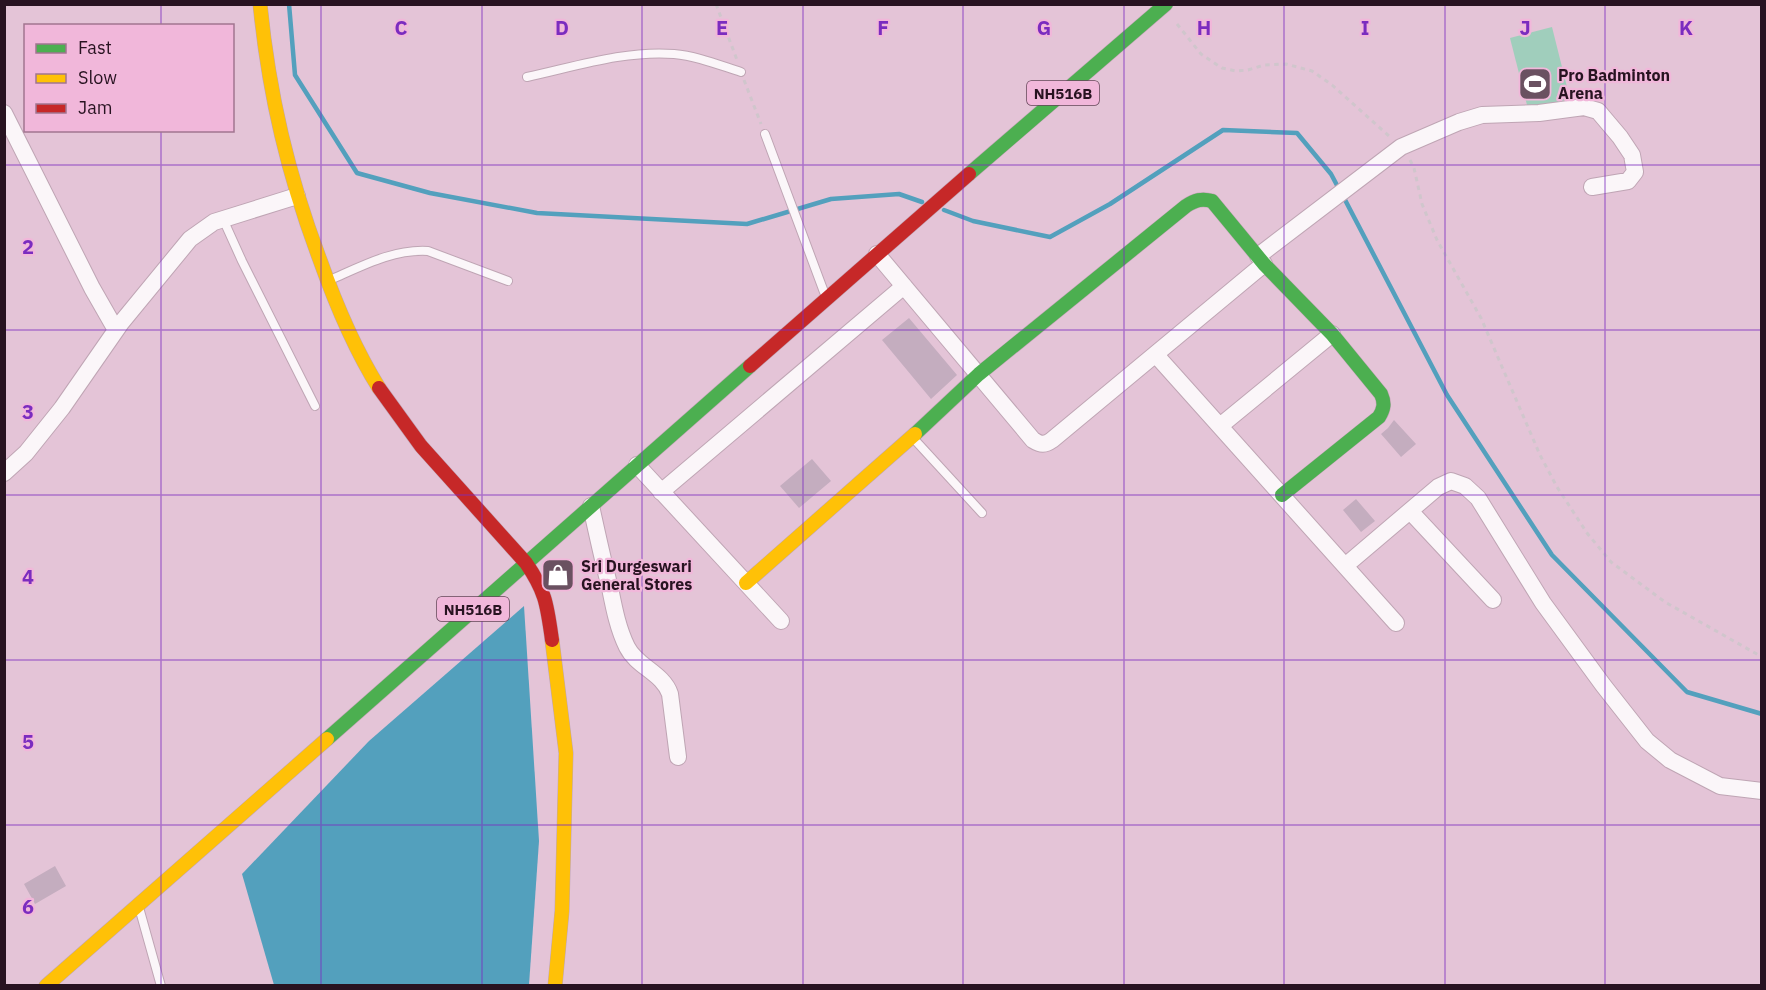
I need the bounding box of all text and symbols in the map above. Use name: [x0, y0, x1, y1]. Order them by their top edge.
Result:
text: C: [394, 14, 408, 41]
text: D: [555, 14, 569, 41]
text: E: [716, 14, 728, 41]
text: F: [877, 14, 889, 41]
text: G: [1037, 14, 1051, 41]
text: H: [1197, 14, 1211, 41]
text: I: [1361, 14, 1369, 41]
text: J: [1519, 14, 1531, 41]
text: K: [1679, 14, 1693, 41]
legend: [24, 24, 234, 132]
text: Fast: [78, 36, 112, 59]
place label: Pro Badminton Arena: [1558, 65, 1670, 103]
text: Slow: [78, 66, 117, 89]
sports icon: Pro Badminton Arena: [1517, 66, 1553, 102]
road number: NH516B: [1027, 81, 1099, 105]
text: Jam: [78, 96, 113, 119]
text: 2: [22, 233, 34, 260]
text: 3: [22, 398, 34, 425]
place label: Sri Durgeswari General Stores: [581, 556, 692, 594]
shop icon: Sri Durgeswari General Stores: [540, 557, 576, 593]
text: 4: [22, 563, 34, 590]
road number: NH516B: [437, 597, 509, 621]
text: 5: [22, 728, 34, 755]
text: 6: [22, 893, 34, 920]

